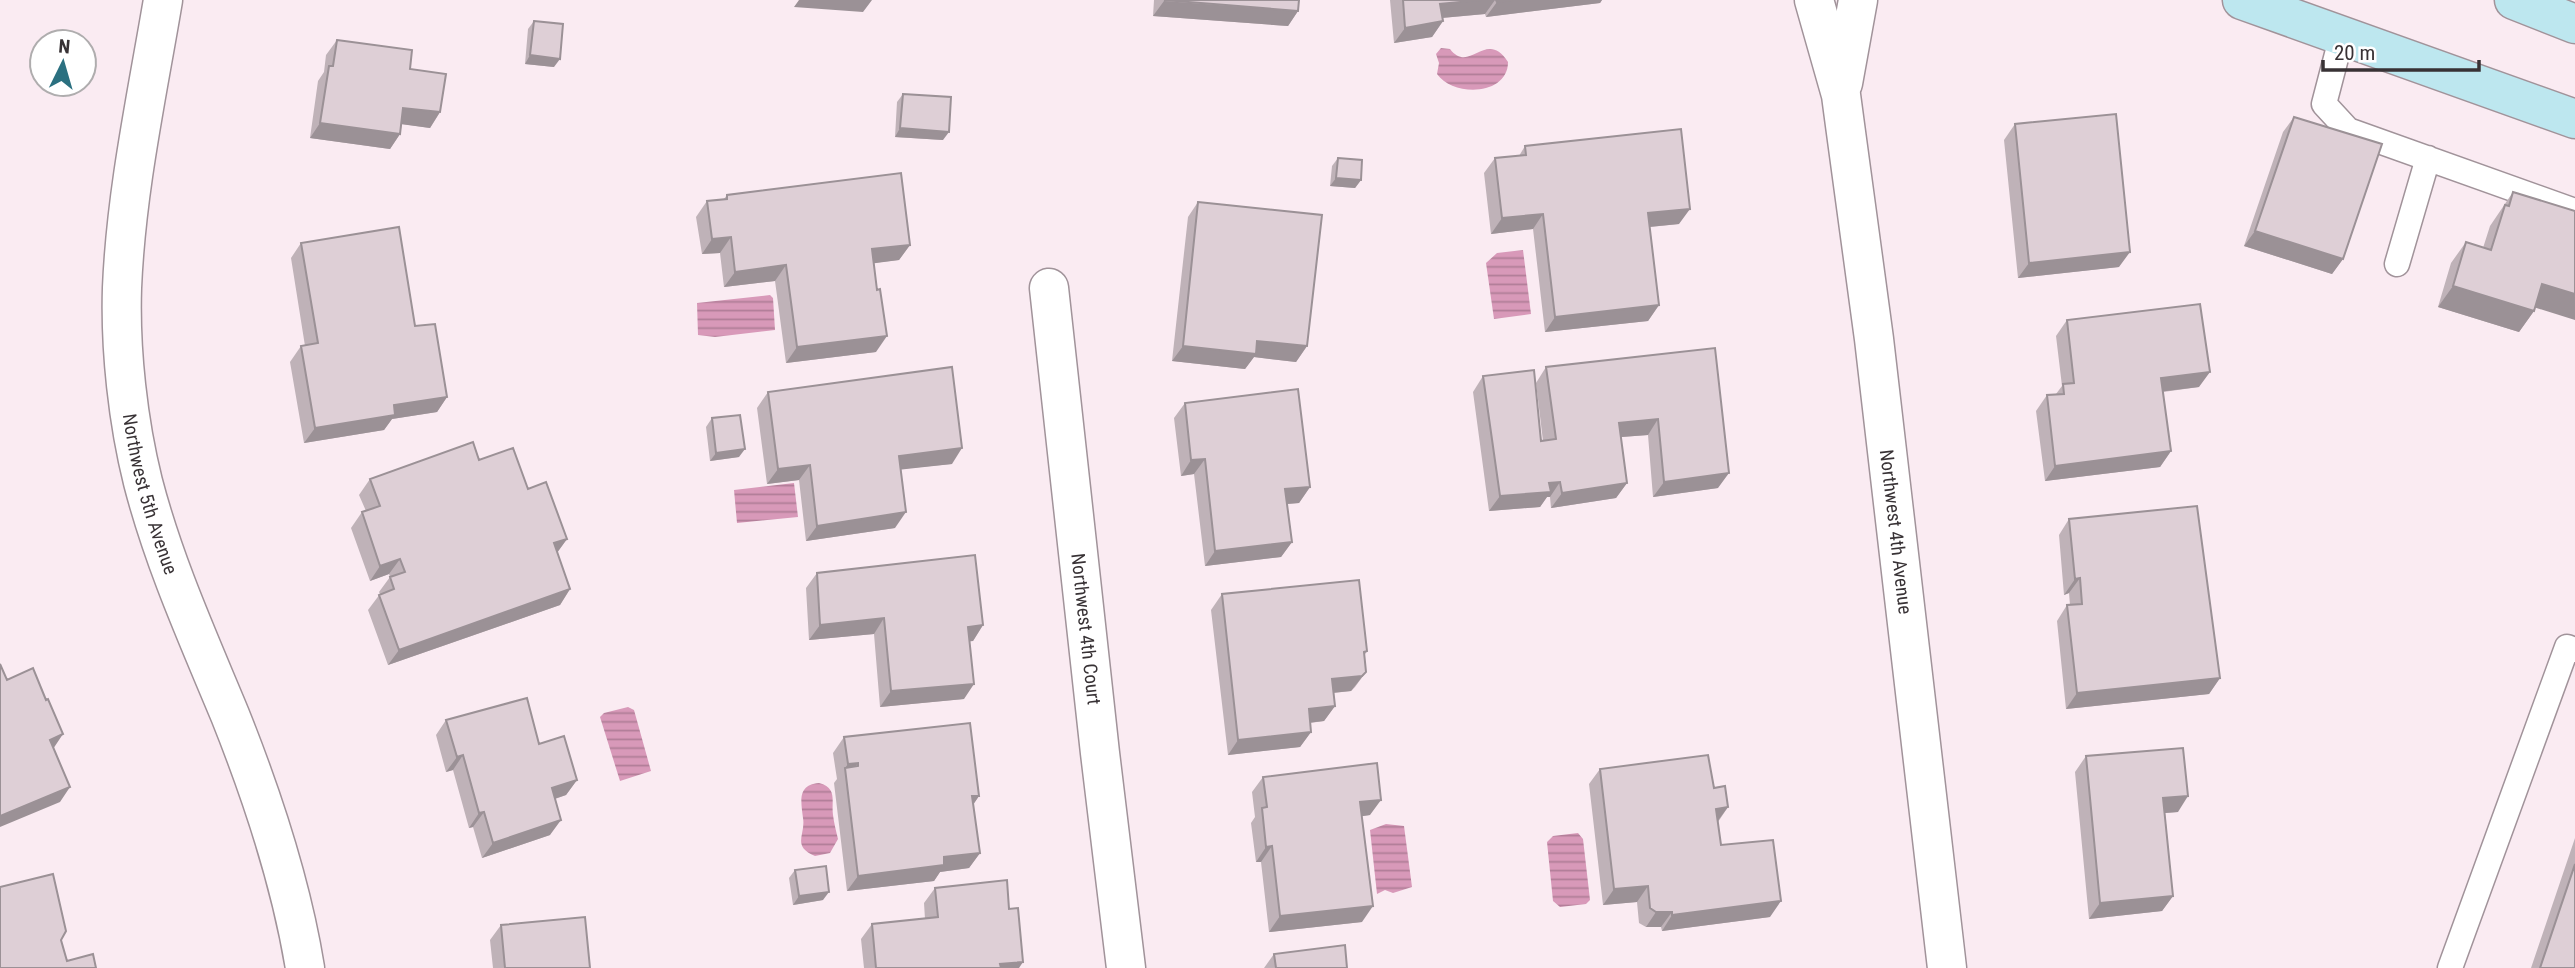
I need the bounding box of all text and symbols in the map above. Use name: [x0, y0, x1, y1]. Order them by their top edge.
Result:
north arrow: [28, 28, 98, 98]
scale bar: [2323, 28, 2479, 72]
text: N: [58, 35, 71, 59]
text: 20 m: [2334, 41, 2375, 65]
street label: Northwest 5th Avenue: [118, 412, 183, 578]
street label: Northwest 4th Avenue: [1875, 448, 1917, 615]
street label: Northwest 4th Court: [1066, 552, 1106, 706]

